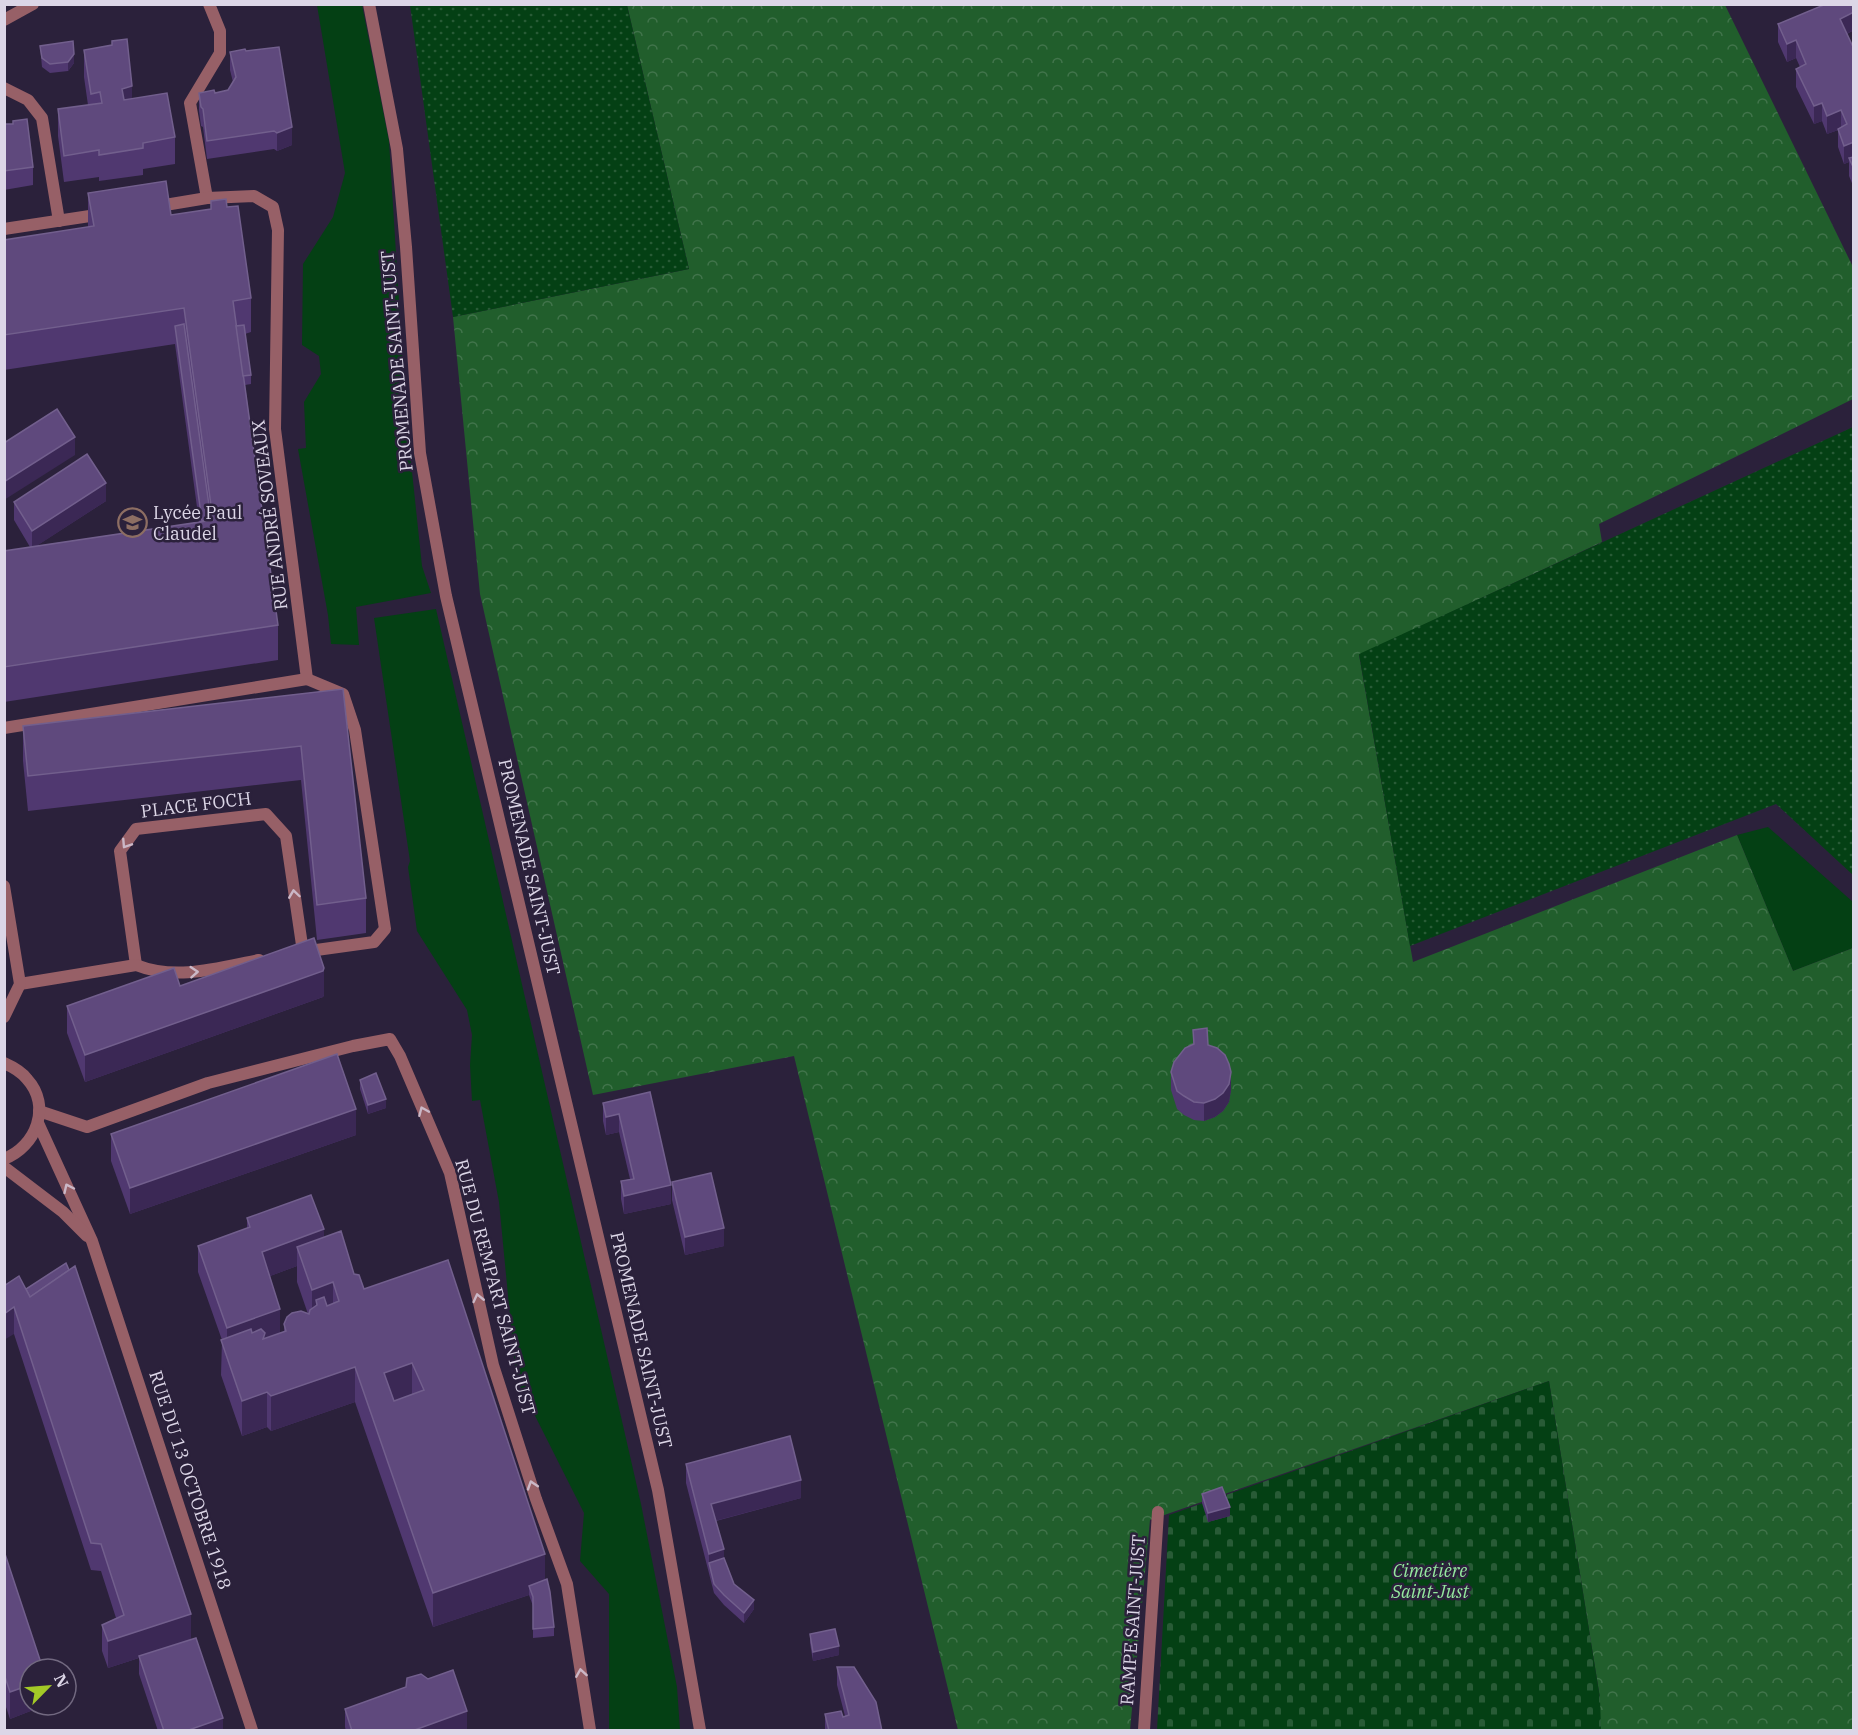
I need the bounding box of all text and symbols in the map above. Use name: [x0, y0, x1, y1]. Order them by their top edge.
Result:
street label: PROMENADE SAINT-JUST: [375, 249, 418, 472]
street label: RUE ANDRÉ SOVEAUX: [246, 419, 293, 611]
place label: Lycée Paul Claudel: [153, 501, 242, 545]
school or university icon: Lycée Paul Claudel: [116, 507, 148, 539]
street label: PROMENADE SAINT-JUST: [493, 756, 566, 978]
street label: PLACE FOCH: [139, 786, 253, 823]
one-way arrow: [121, 838, 133, 848]
one-way arrow: [289, 889, 301, 899]
one-way arrow: [189, 965, 198, 978]
one-way arrow: [419, 1106, 431, 1117]
street label: RUE DU REMPART SAINT-JUST: [450, 1156, 541, 1418]
one-way arrow: [63, 1183, 75, 1194]
street label: PROMENADE SAINT-JUST: [605, 1229, 678, 1451]
one-way arrow: [472, 1293, 485, 1303]
street label: RUE DU 13 OCTOBRE 1918: [144, 1367, 237, 1592]
one-way arrow: [526, 1480, 539, 1491]
street label: RAMPE SAINT-JUST: [1115, 1534, 1150, 1706]
park label: Cimetière Saint-Just: [1390, 1559, 1469, 1603]
north arrow: [18, 1657, 78, 1717]
one-way arrow: [575, 1668, 588, 1678]
text: N: [50, 1671, 73, 1691]

